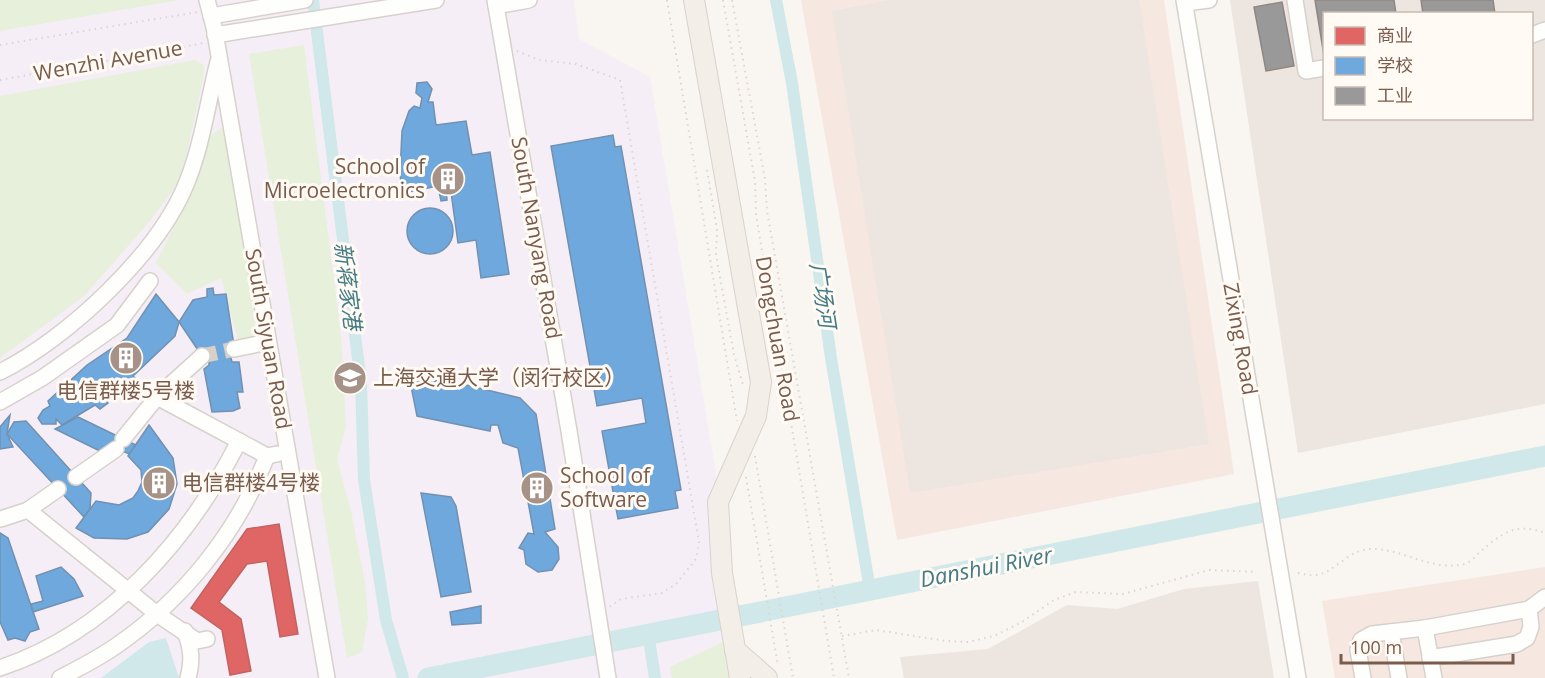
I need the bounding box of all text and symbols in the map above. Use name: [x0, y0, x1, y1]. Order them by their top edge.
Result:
legend: [1323, 12, 1533, 120]
text: 商业: [1377, 23, 1413, 47]
street label: Wenzhi Avenue: [31, 33, 184, 87]
text: 学校: [1377, 53, 1413, 77]
text: 工业: [1377, 83, 1413, 107]
street label: South Nanyang Road: [505, 134, 569, 341]
place label: School of Microelectronics: [264, 152, 427, 204]
building icon: School of Microelectronics: [430, 161, 466, 197]
water label: 新蒋家港: [329, 240, 370, 334]
street label: South Siyuan Road: [239, 246, 299, 431]
street label: Dongchuan Road: [750, 254, 806, 424]
water label: 广场河: [804, 260, 845, 334]
street label: Zixing Road: [1217, 281, 1265, 397]
building icon: 电信群楼5号楼: [108, 340, 144, 376]
school or university icon: 上海交通大学（闵行校区）: [332, 360, 368, 396]
place label: 上海交通大学（闵行校区）: [373, 363, 625, 391]
place label: 电信群楼5号楼: [57, 376, 195, 404]
place label: School of Software: [560, 461, 652, 513]
building icon: 电信群楼4号楼: [141, 465, 177, 501]
place label: 电信群楼4号楼: [182, 468, 320, 496]
building icon: School of Software: [519, 470, 555, 506]
water label: Danshui River: [917, 538, 1056, 594]
scale bar: [1341, 627, 1514, 665]
text: 100 m: [1350, 635, 1402, 659]

